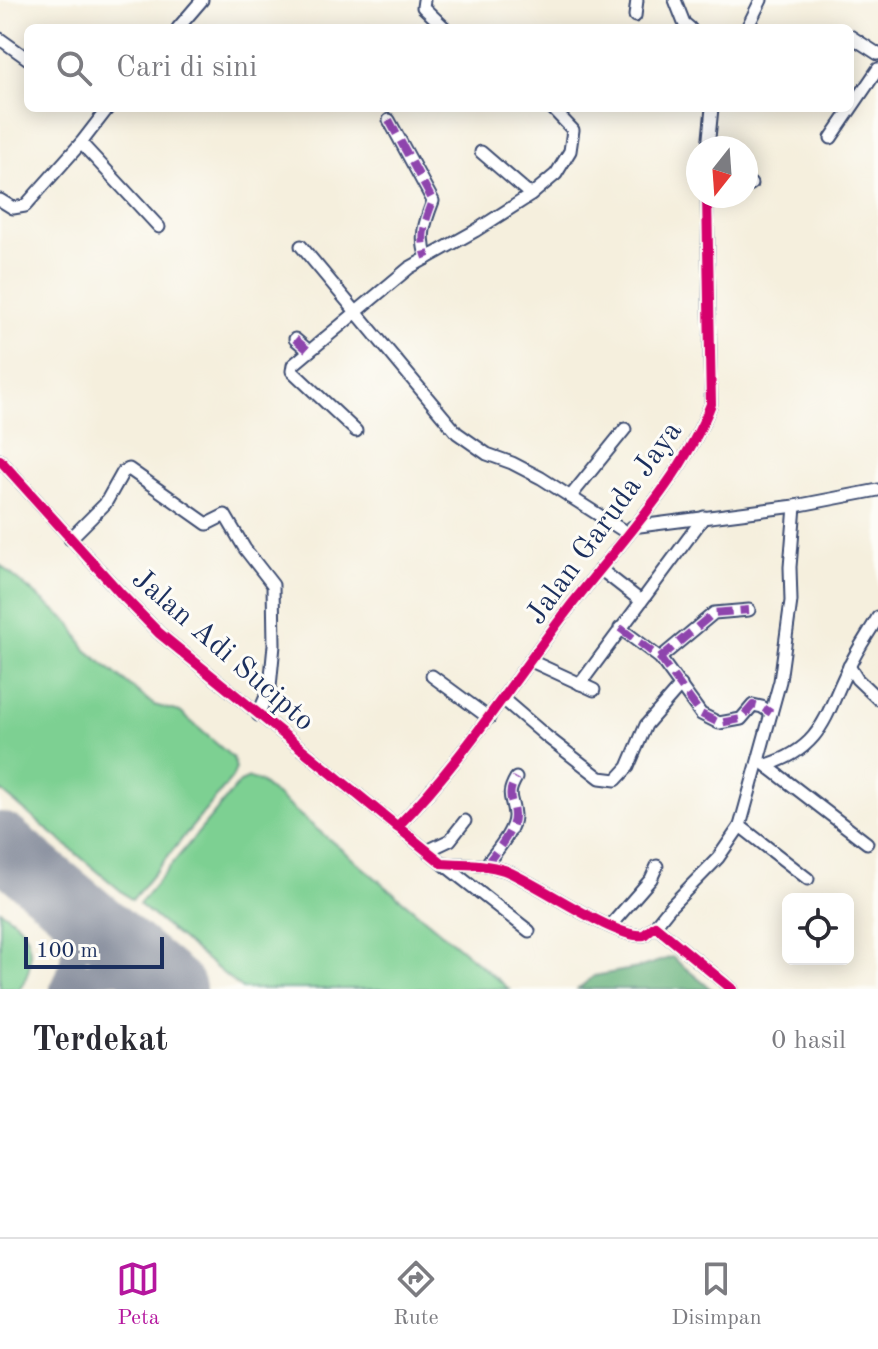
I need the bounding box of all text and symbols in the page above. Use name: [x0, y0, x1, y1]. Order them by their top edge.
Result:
search box: [24, 24, 854, 112]
icon: search: [52, 46, 96, 90]
text: Cari di sini: [116, 53, 257, 83]
north arrow: [686, 136, 758, 208]
street label: Jalan Garuda Jaya: [521, 416, 688, 630]
street label: Jalan Adi Sucipto: [126, 564, 319, 737]
map controls: [782, 893, 854, 965]
button: locate: [782, 893, 854, 965]
scale bar: [24, 933, 164, 969]
text: 100 m: [36, 940, 98, 962]
text: Terdekat: [32, 1024, 168, 1058]
text: 0 hasil: [771, 1028, 846, 1054]
tab: Peta: [116, 1257, 160, 1332]
tab: Rute: [393, 1257, 439, 1332]
tab: Disimpan: [671, 1257, 762, 1332]

